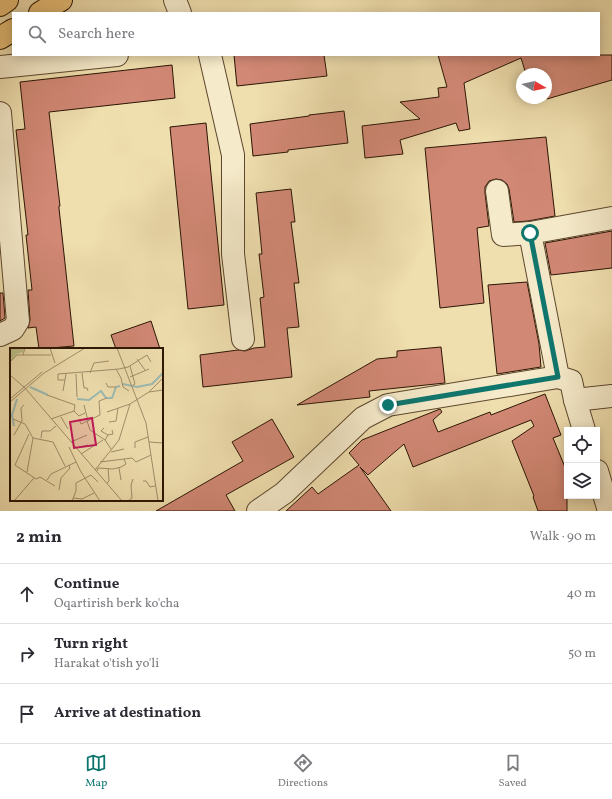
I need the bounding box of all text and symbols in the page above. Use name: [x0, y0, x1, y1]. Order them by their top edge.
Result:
search box: [12, 12, 600, 56]
icon: search: [26, 23, 48, 45]
text: Search here: [58, 24, 135, 45]
north arrow: [516, 68, 552, 104]
route start: [521, 224, 539, 242]
inset map: [10, 348, 163, 501]
route end: [379, 396, 397, 414]
map controls: [564, 427, 600, 499]
button: locate: [564, 427, 600, 463]
button: layers: [564, 463, 600, 499]
text: 2 min: [16, 526, 62, 549]
text: Walk · 90 m: [530, 528, 596, 546]
text: Continue: [54, 574, 119, 595]
icon: ahead: [16, 583, 38, 605]
text: 40 m: [567, 585, 596, 603]
text: Oqartirish berk ko'cha: [54, 595, 180, 613]
text: Turn right: [54, 634, 128, 655]
icon: right: [16, 643, 38, 665]
text: 50 m: [568, 645, 596, 663]
text: Harakat o'tish yo'li: [54, 655, 159, 673]
icon: arrive: [16, 703, 38, 725]
text: Arrive at destination: [54, 703, 201, 724]
tab: Map: [85, 752, 107, 791]
tab: Directions: [278, 752, 328, 791]
tab: Saved: [498, 752, 527, 791]

